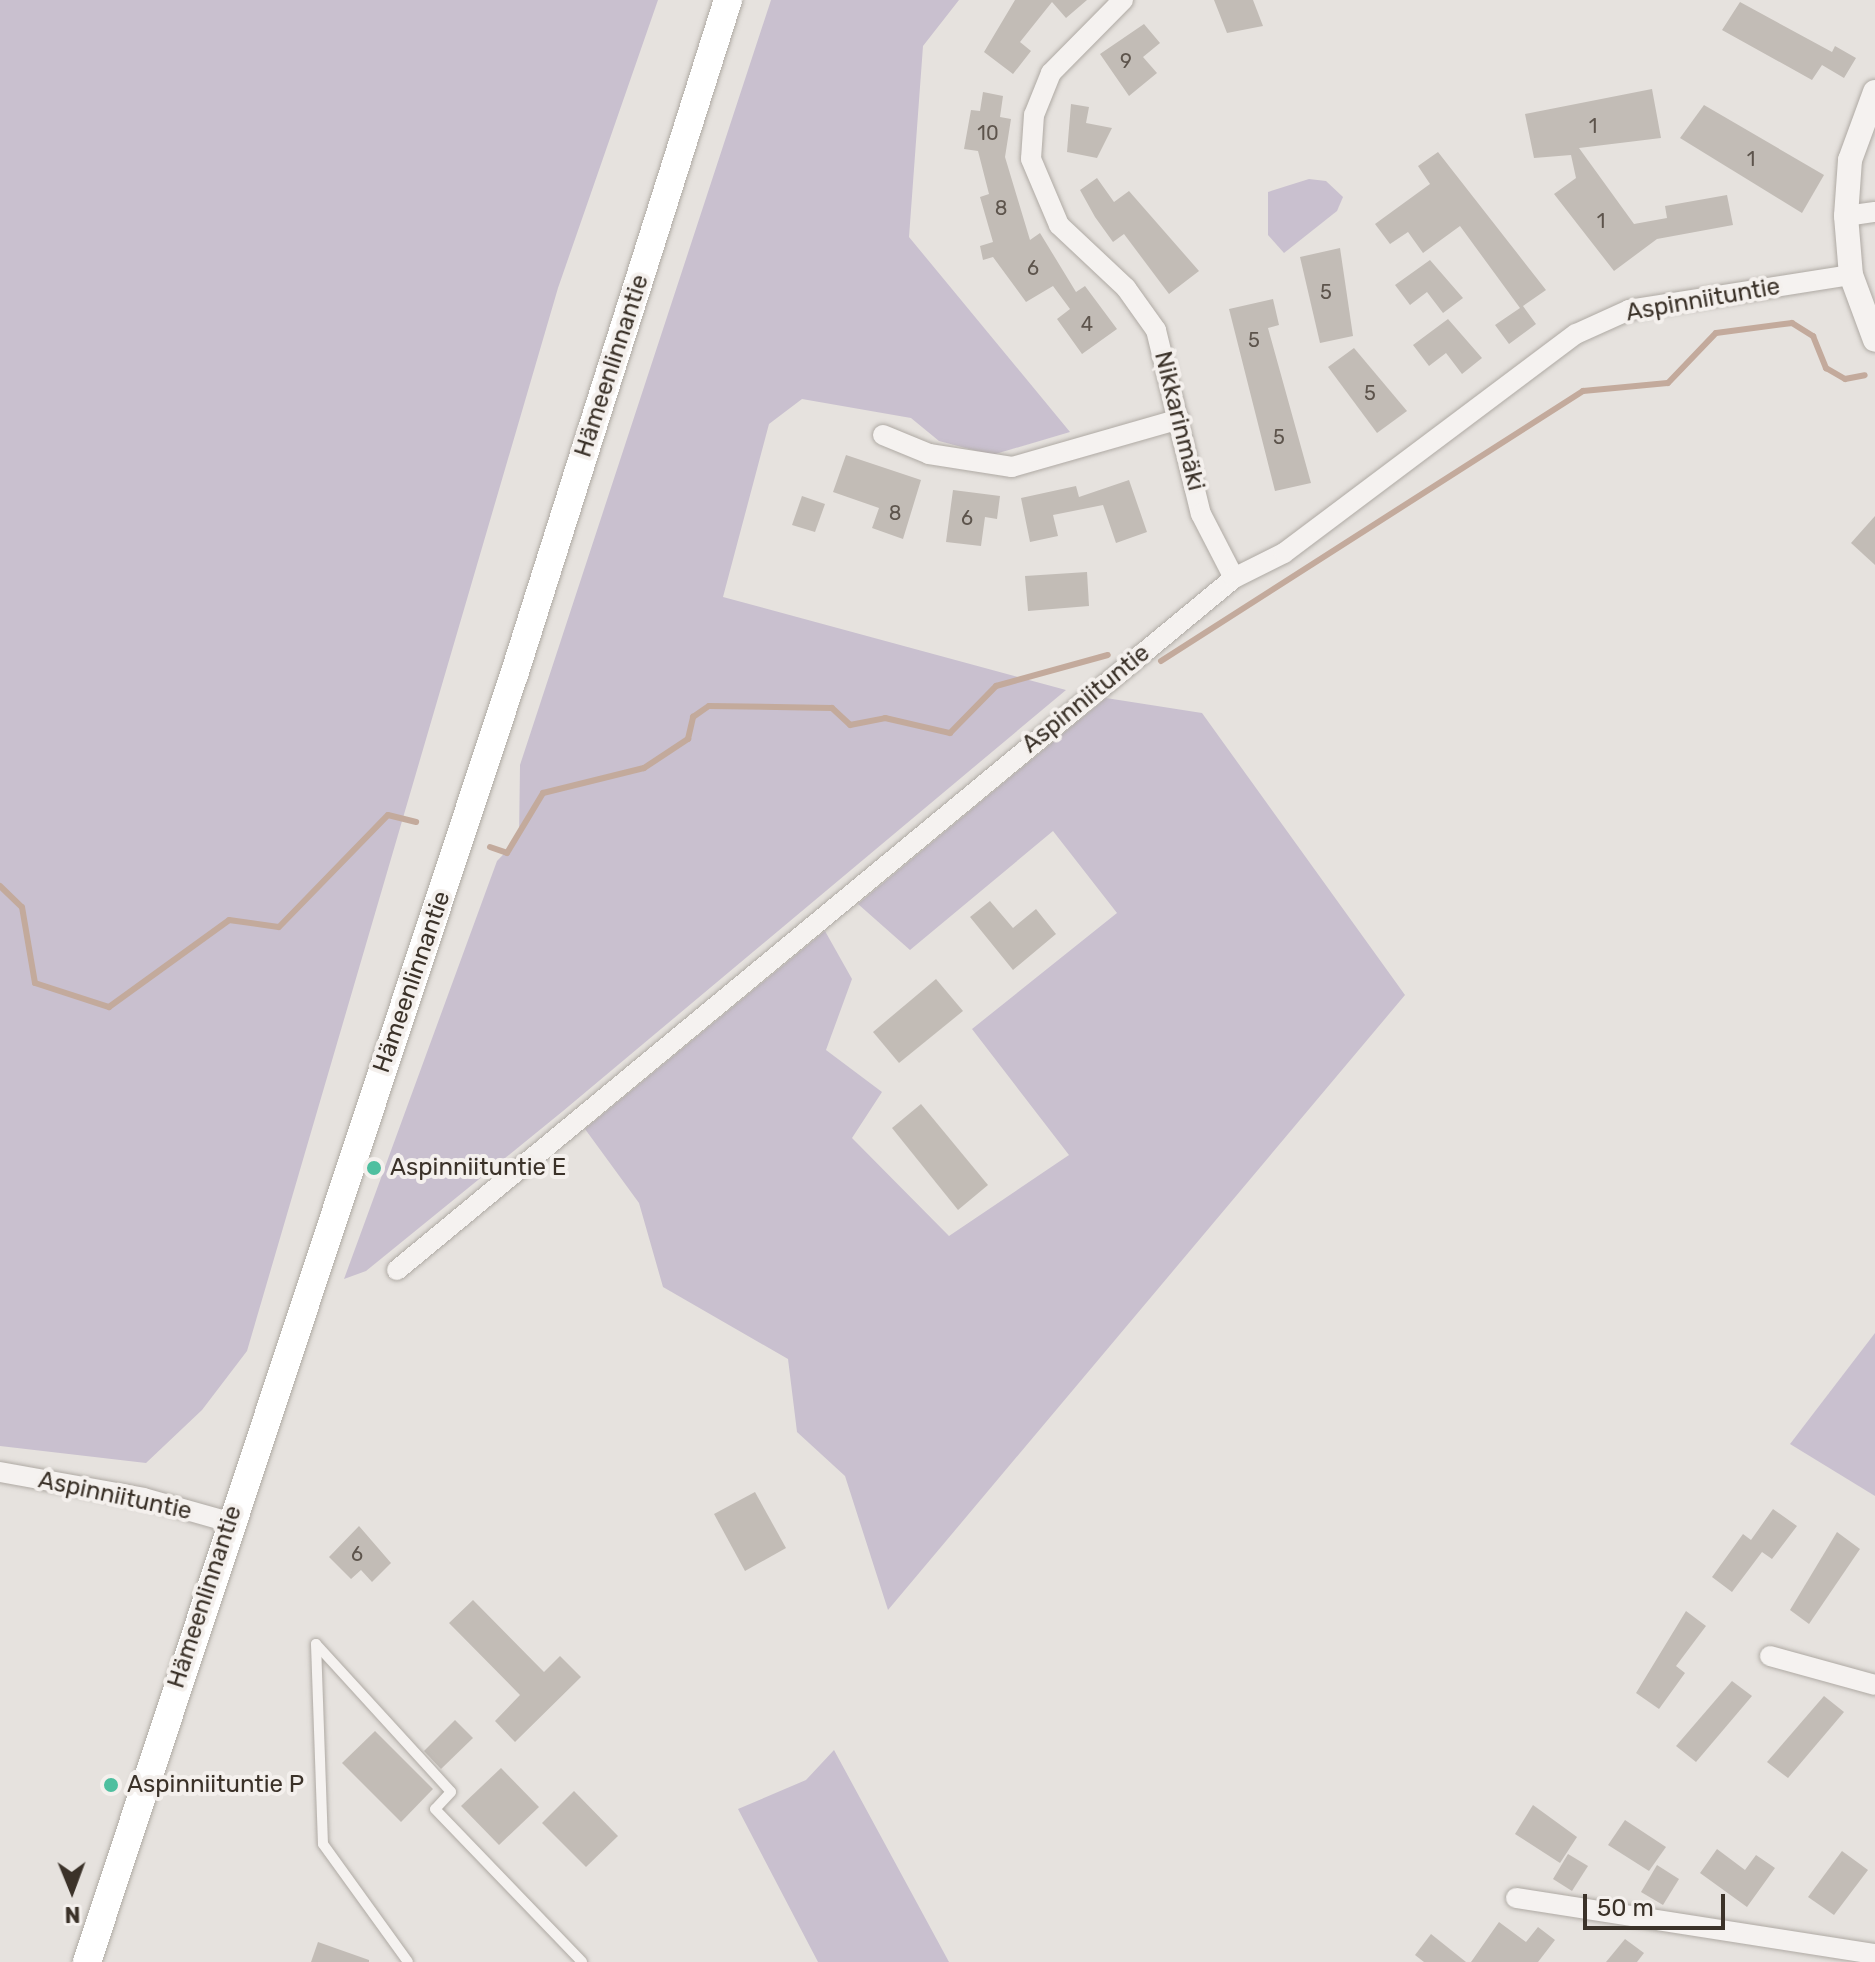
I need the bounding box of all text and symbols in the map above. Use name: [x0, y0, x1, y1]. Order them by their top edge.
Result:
house number: 9: [1120, 49, 1132, 73]
house number: 1: [1589, 114, 1597, 138]
house number: 10: [977, 121, 999, 145]
house number: 1: [1747, 147, 1755, 171]
house number: 8: [995, 196, 1007, 220]
house number: 1: [1597, 209, 1605, 233]
house number: 6: [1027, 256, 1039, 280]
street label: Hämeenlinnantie: [569, 271, 655, 461]
street label: Aspinniituntie: [1624, 272, 1782, 328]
house number: 5: [1320, 280, 1332, 304]
house number: 4: [1081, 312, 1093, 336]
house number: 5: [1248, 328, 1260, 352]
street label: Nikkarinmäki: [1148, 348, 1210, 494]
house number: 5: [1364, 381, 1376, 405]
house number: 5: [1273, 425, 1285, 449]
house number: 8: [889, 501, 901, 525]
house number: 6: [961, 506, 973, 530]
street label: Aspinniituntie: [1016, 639, 1156, 759]
street label: Hämeenlinnantie: [367, 887, 457, 1077]
place label: Aspinniituntie E: [390, 1154, 566, 1182]
marker: Aspinniituntie E: [365, 1159, 383, 1177]
street label: Aspinniituntie: [36, 1466, 194, 1526]
street label: Hämeenlinnantie: [162, 1502, 248, 1692]
house number: 6: [351, 1542, 363, 1566]
place label: Aspinniituntie P: [127, 1771, 304, 1799]
marker: Aspinniituntie P: [102, 1776, 120, 1794]
north arrow: [32, 1850, 112, 1930]
scale bar: [1587, 1878, 1729, 1928]
text: 50 m: [1597, 1894, 1654, 1922]
text: N: [64, 1901, 81, 1928]

